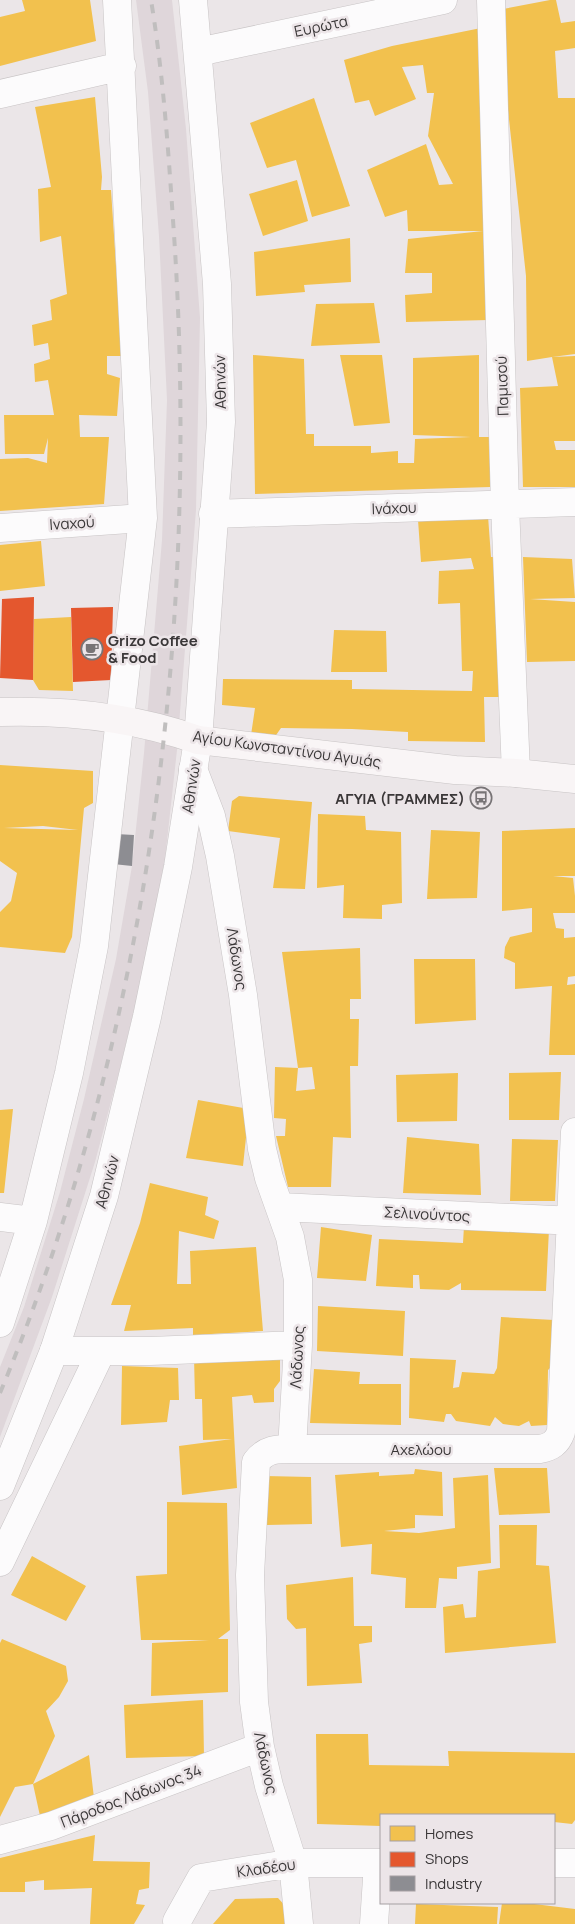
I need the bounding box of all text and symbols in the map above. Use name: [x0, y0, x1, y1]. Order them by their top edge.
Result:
street label: Ευρώτα: [292, 10, 350, 42]
street label: Αθηνών: [209, 354, 231, 409]
street label: Παμισού: [490, 356, 514, 416]
street label: Ινάχου: [371, 497, 417, 519]
street label: Ιναχού: [49, 511, 95, 535]
place label: Grizo Coffee & Food: [108, 630, 198, 668]
cafe icon: Grizo Coffee & Food: [80, 637, 104, 661]
street label: Αγίου Κωνσταντίνου Αγυιάς: [192, 725, 382, 773]
street label: Αθηνών: [176, 757, 206, 814]
bus stop icon: ΑΓΥΙΑ (ΓΡΑΜΜΕΣ): [469, 786, 493, 810]
place label: ΑΓΥΙΑ (ΓΡΑΜΜΕΣ): [335, 788, 465, 809]
street label: Λάδωνος: [222, 926, 252, 992]
street label: Αθηνών: [90, 1153, 124, 1211]
street label: Σελινούντος: [383, 1201, 471, 1227]
street label: Λάδωνος: [285, 1325, 309, 1389]
street label: Αχελώου: [390, 1439, 452, 1460]
street label: Λάδωνος: [249, 1730, 283, 1796]
street label: Πάροδος Λάδωνος 34: [57, 1759, 205, 1833]
legend: [380, 1814, 555, 1904]
text: Homes: [425, 1823, 474, 1844]
text: Shops: [425, 1848, 469, 1869]
street label: Κλαδέου: [235, 1853, 297, 1883]
text: Industry: [425, 1873, 482, 1894]

